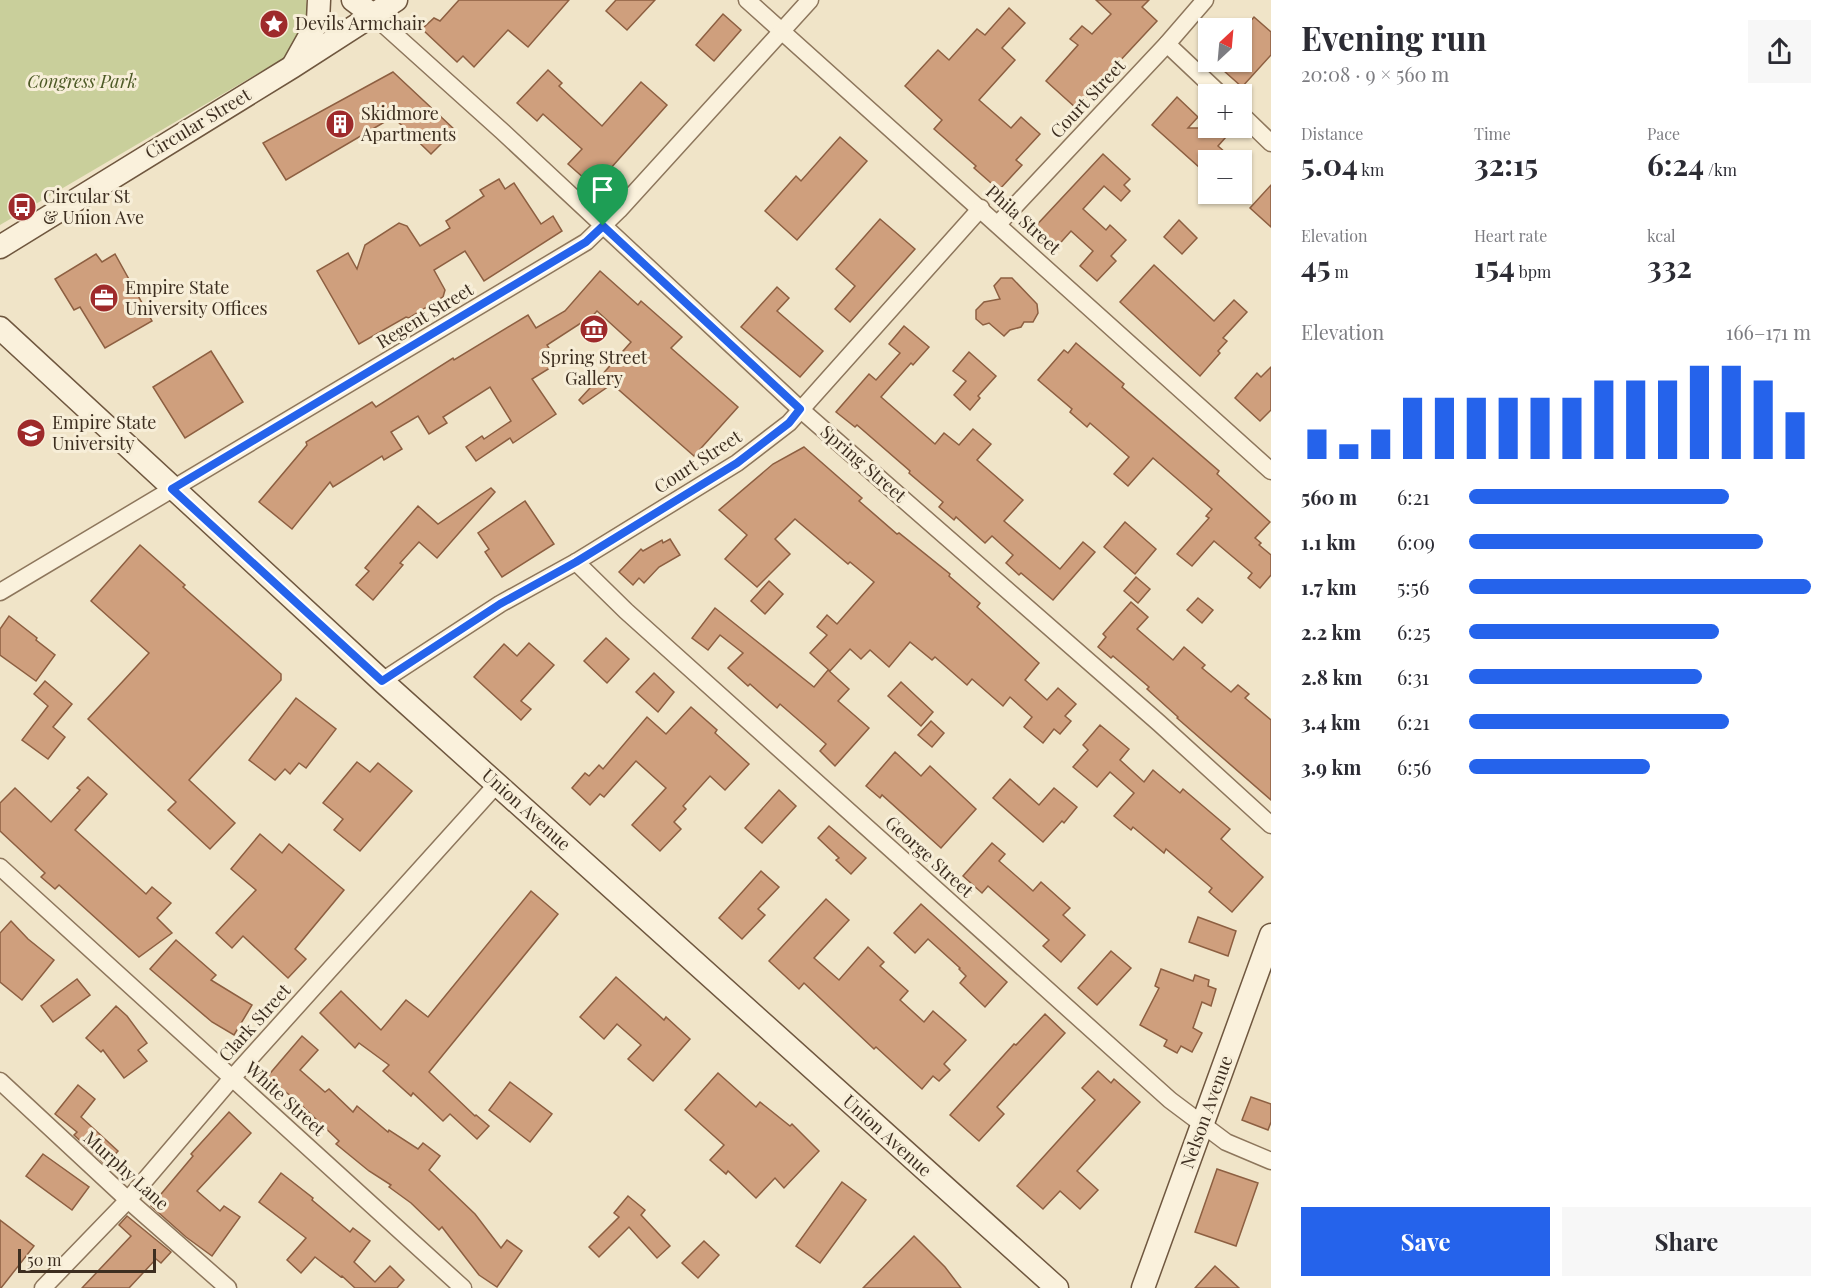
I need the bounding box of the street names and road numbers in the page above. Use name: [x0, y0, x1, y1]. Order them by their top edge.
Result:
street label: Court Street: [1045, 53, 1130, 143]
street label: Circular Street: [140, 82, 255, 164]
street label: Phila Street: [981, 179, 1067, 260]
street label: Regent Street: [372, 277, 478, 353]
street label: Spring Street: [816, 419, 912, 508]
street label: Court Street: [649, 424, 746, 498]
street label: Union Avenue: [477, 763, 576, 856]
street label: George Street: [880, 810, 979, 903]
street label: Clark Street: [213, 978, 296, 1066]
street label: Nelson Avenue: [1175, 1052, 1238, 1171]
street label: White Street: [240, 1055, 331, 1141]
street label: Union Avenue: [838, 1089, 937, 1182]
street label: Murphy Lane: [79, 1125, 175, 1215]

